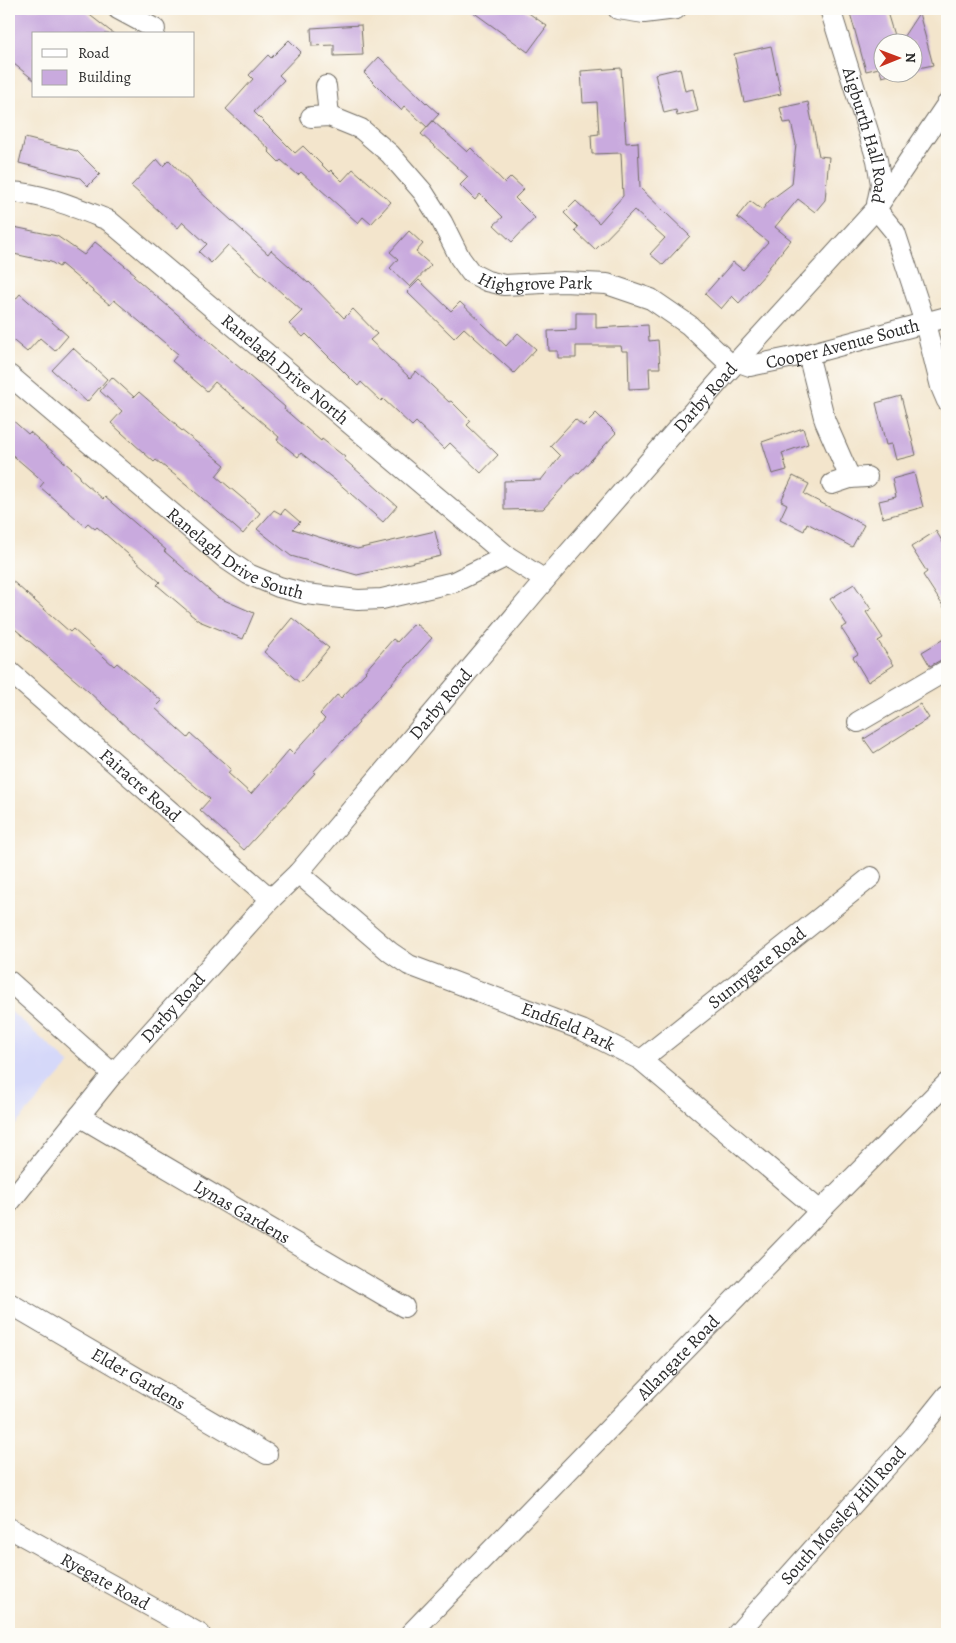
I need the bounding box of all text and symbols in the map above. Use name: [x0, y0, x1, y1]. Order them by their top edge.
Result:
legend: [32, 32, 195, 98]
north arrow: [874, 32, 924, 82]
text: Road: [78, 43, 110, 63]
text: N: [901, 53, 920, 63]
street label: Aigburth Hall Road: [837, 63, 893, 206]
text: Building: [78, 67, 131, 87]
street label: Highgrove Park: [474, 266, 593, 297]
street label: Ranelagh Drive North: [216, 308, 354, 430]
street label: Cooper Avenue South: [764, 313, 922, 374]
street label: Darby Road: [668, 357, 743, 438]
street label: Ranelagh Drive South: [162, 502, 307, 605]
street label: Darby Road: [404, 663, 478, 745]
street label: Fairacre Road: [94, 743, 186, 827]
street label: Sunnygate Road: [703, 921, 811, 1014]
street label: Darby Road: [135, 968, 211, 1048]
street label: Endfield Park: [518, 996, 619, 1057]
street label: Lynas Gardens: [189, 1174, 295, 1249]
street label: Allangate Road: [631, 1310, 725, 1406]
street label: Elder Gardens: [87, 1342, 190, 1416]
street label: South Mossley Hill Road: [775, 1441, 911, 1590]
street label: Ryegate Road: [56, 1547, 154, 1616]

